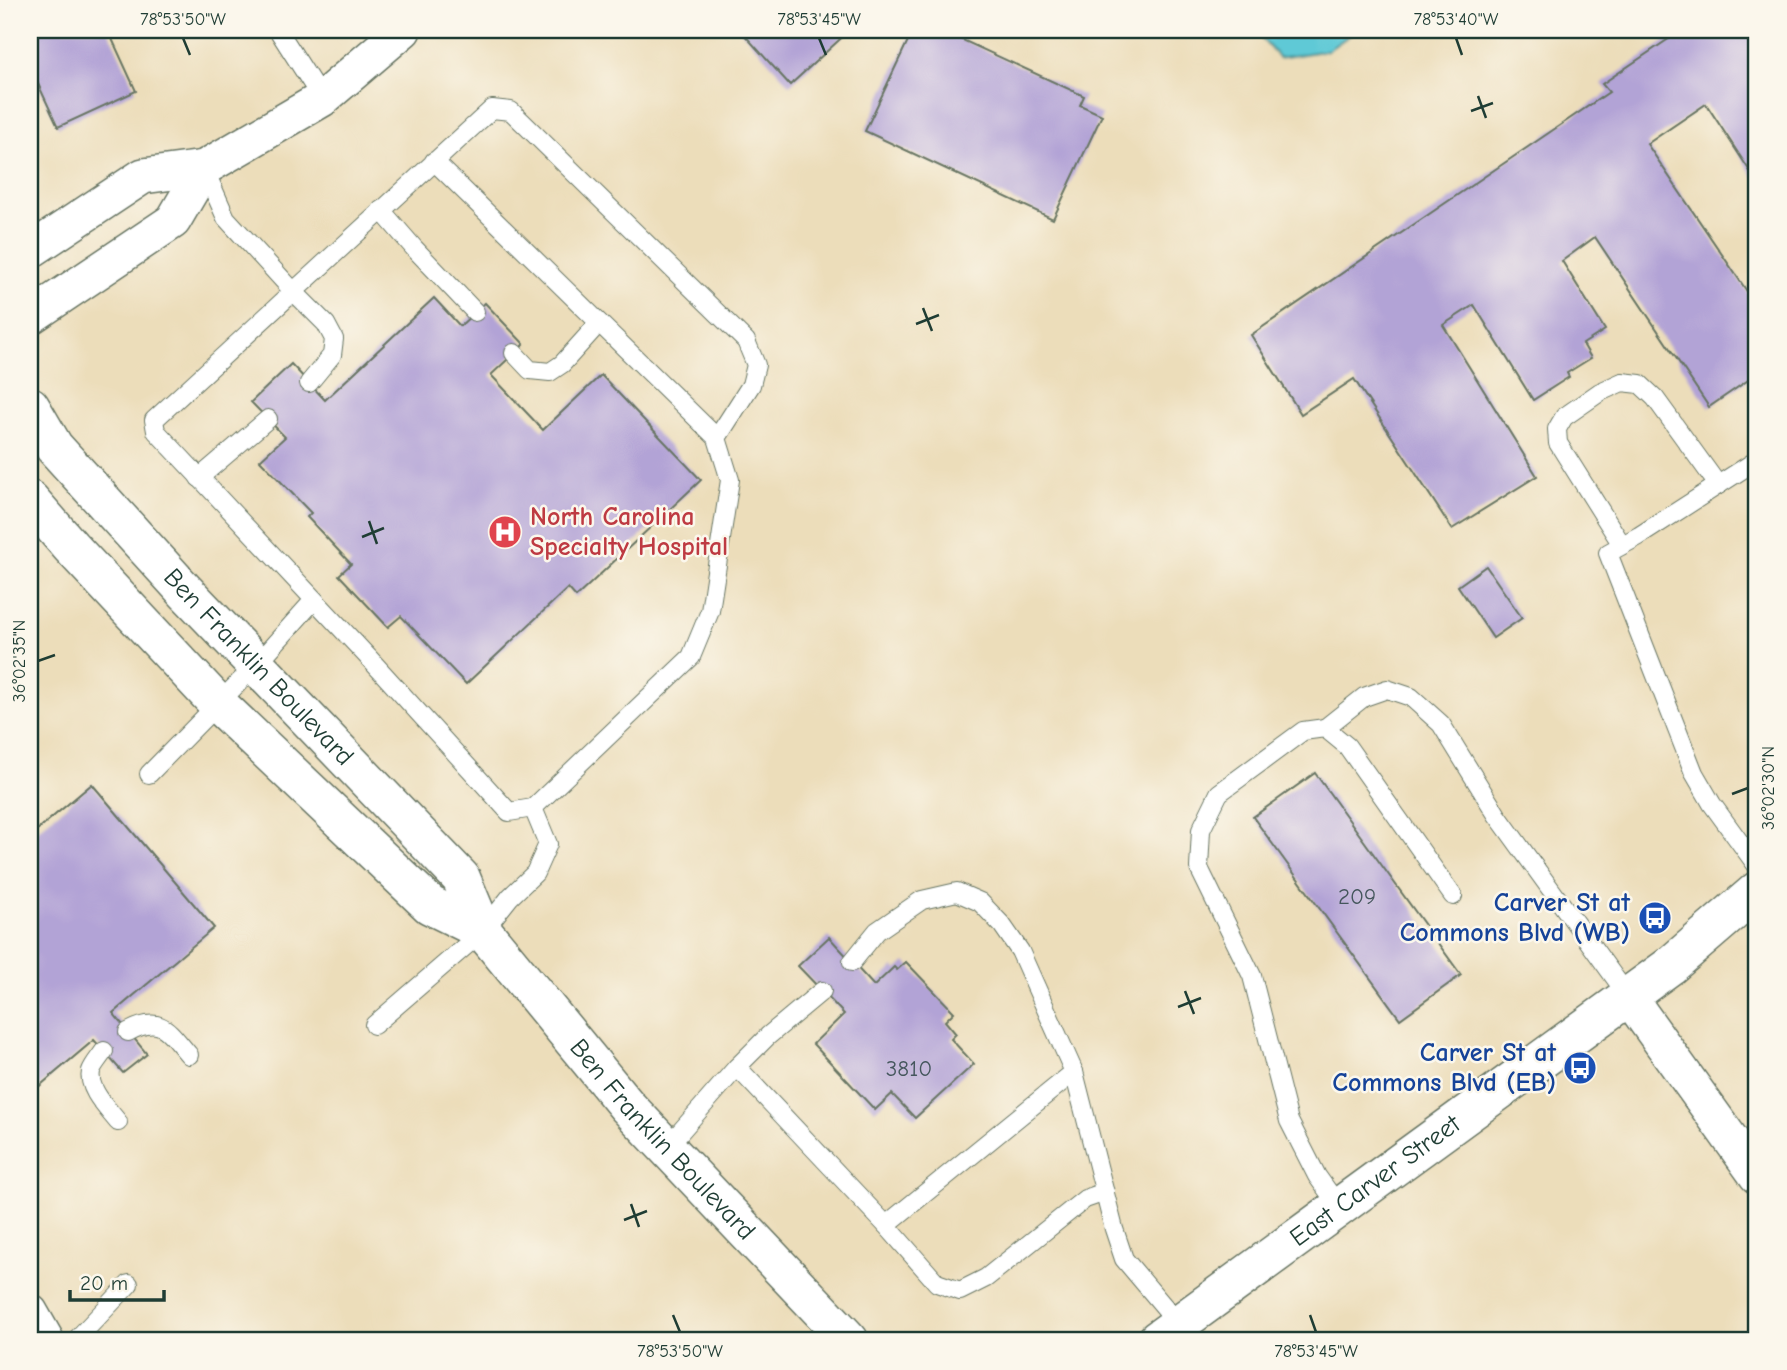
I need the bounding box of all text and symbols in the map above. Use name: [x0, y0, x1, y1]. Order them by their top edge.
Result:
text: 78°53'50"W: [140, 9, 226, 30]
text: 78°53'45"W: [777, 9, 861, 30]
text: 78°53'40"W: [1414, 9, 1499, 30]
place label: North Carolina Specialty Hospital: [530, 502, 728, 562]
hospital icon: North Carolina Specialty Hospital: [486, 513, 524, 551]
street label: Ben Franklin Boulevard: [157, 563, 360, 772]
text: 36°02'35"N: [9, 620, 30, 702]
text: 36°02'30"N: [1758, 746, 1779, 830]
house number: 209: [1338, 883, 1376, 910]
place label: Carver St at Commons Blvd (WB): [1400, 888, 1630, 948]
bus stop icon: Carver St at Commons Blvd (WB): [1636, 899, 1674, 937]
street label: Ben Franklin Boulevard: [563, 1033, 761, 1246]
place label: Carver St at Commons Blvd (EB): [1332, 1038, 1556, 1098]
bus stop icon: Carver St at Commons Blvd (EB): [1561, 1049, 1599, 1087]
house number: 3810: [886, 1055, 932, 1082]
street label: East Carver Street: [1284, 1108, 1467, 1253]
scale bar: [70, 1258, 164, 1302]
text: 20 m: [80, 1271, 128, 1295]
text: 78°53'50"W: [637, 1341, 723, 1362]
text: 78°53'45"W: [1274, 1341, 1358, 1362]

